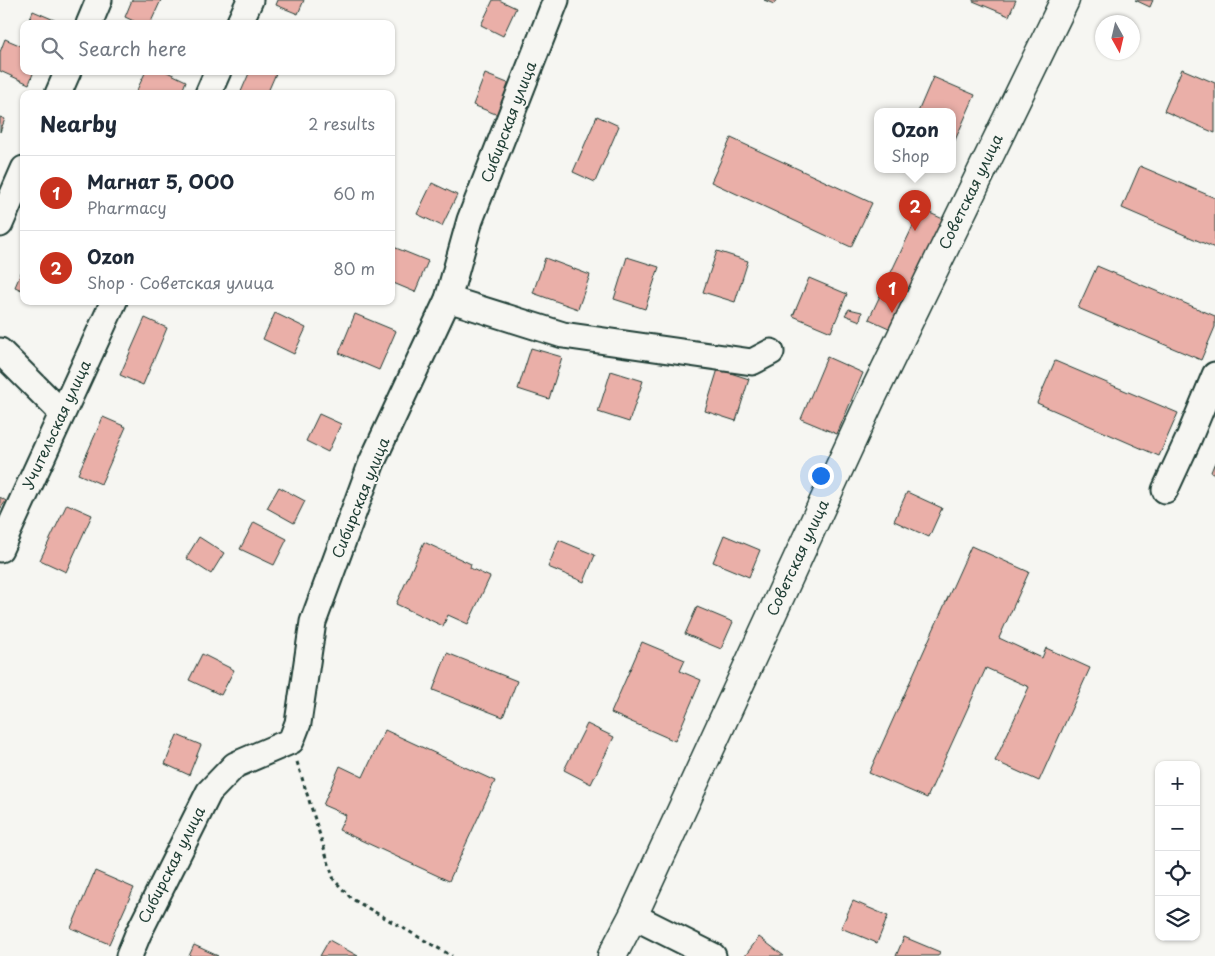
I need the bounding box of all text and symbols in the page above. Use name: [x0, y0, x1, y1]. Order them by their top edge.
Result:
north arrow: [1095, 15, 1140, 60]
search box: [20, 20, 395, 75]
icon: search: [38, 34, 66, 62]
text: Search here: [78, 34, 187, 62]
street label: Сибирская улица: [474, 57, 542, 186]
text: Nearby: [40, 107, 117, 139]
popup: [874, 108, 956, 173]
text: 2 results: [308, 111, 375, 135]
text: Ozon: [891, 115, 939, 143]
street label: Советская улица: [932, 129, 1008, 253]
text: Shop: [891, 143, 929, 167]
text: Магнат 5, ООО: [87, 167, 234, 195]
text: 1: [52, 181, 60, 205]
text: 60 m: [333, 181, 375, 205]
pin: 2: [899, 190, 931, 231]
text: Pharmacy: [87, 195, 167, 219]
text: Ozon: [87, 242, 135, 270]
text: 2: [50, 256, 62, 280]
text: 80 m: [333, 256, 375, 280]
text: Shop · Советская улица: [87, 270, 274, 294]
pin: 1: [876, 272, 908, 313]
street label: Учительская улица: [16, 355, 96, 493]
street label: Сибирская улица: [325, 433, 395, 561]
your location: [808, 463, 834, 489]
street label: Советская улица: [760, 495, 834, 619]
map controls: [1155, 761, 1200, 941]
button: +: [1155, 761, 1200, 806]
street label: Сибирская улица: [131, 801, 210, 927]
button: −: [1155, 806, 1200, 851]
button: locate: [1155, 851, 1200, 896]
button: layers: [1155, 896, 1200, 941]

